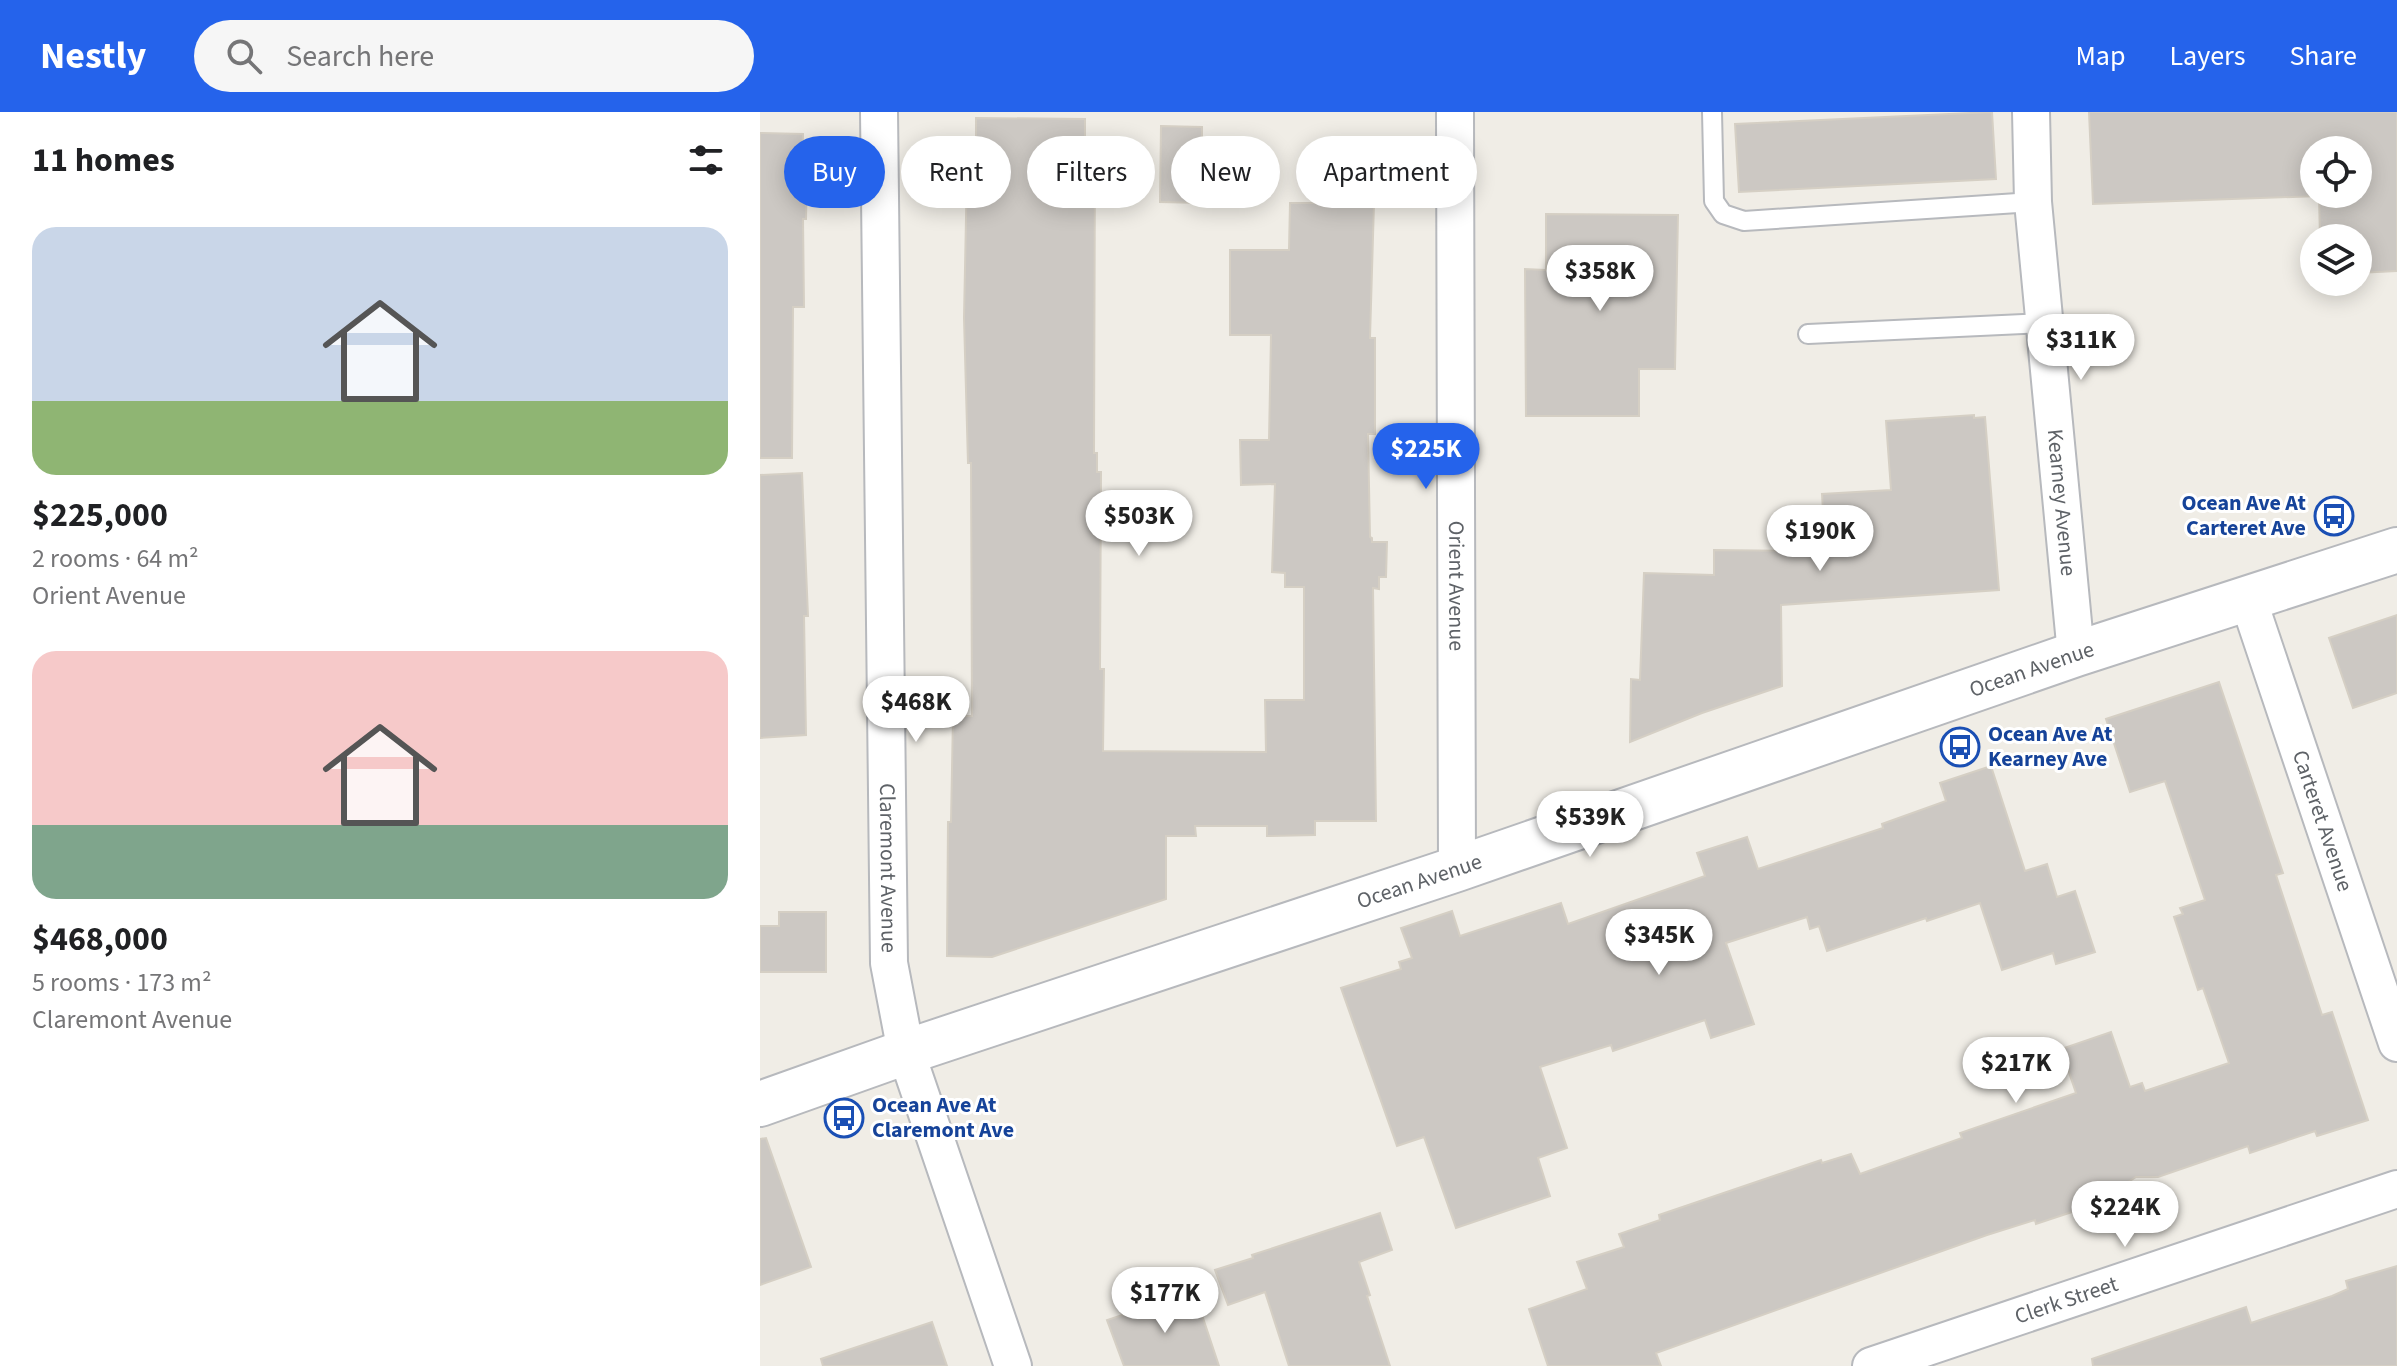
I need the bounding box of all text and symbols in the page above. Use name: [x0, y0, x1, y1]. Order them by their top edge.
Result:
search box: [194, 20, 754, 92]
text: Nestly: [40, 29, 146, 83]
icon: search: [222, 34, 266, 78]
text: Search here: [286, 35, 434, 78]
text: Map: [2075, 36, 2125, 76]
text: Layers: [2169, 36, 2245, 76]
text: Share: [2289, 36, 2357, 76]
text: 11 homes: [32, 136, 175, 185]
chip: Buy: [784, 136, 885, 208]
chip: Rent: [901, 136, 1011, 208]
chip: Filters: [1027, 136, 1155, 208]
chip: New: [1171, 136, 1280, 208]
chip: Apartment: [1296, 136, 1477, 208]
map controls: [2300, 136, 2372, 296]
button: locate: [2300, 136, 2372, 208]
icon: filters: [684, 138, 728, 182]
button: layers: [2300, 224, 2372, 296]
pin: $358K: [1544, 245, 1656, 313]
text: $358K: [1565, 252, 1635, 289]
icon: home: [308, 279, 452, 423]
pin: $311K: [2025, 314, 2137, 382]
text: $311K: [2046, 321, 2116, 358]
pin: $225K: [1370, 423, 1482, 491]
street label: Kearney Avenue: [2039, 428, 2085, 578]
text: $225K: [1391, 430, 1461, 467]
place label: Ocean Ave At Carteret Ave: [2182, 487, 2307, 544]
pin: $503K: [1083, 490, 1195, 558]
text: $225,000: [32, 491, 168, 540]
bus stop icon: Ocean Ave At Carteret Ave: [2313, 495, 2355, 537]
text: $503K: [1104, 497, 1174, 534]
pin: $190K: [1764, 505, 1876, 573]
text: $190K: [1785, 512, 1855, 549]
street label: Orient Avenue: [1440, 521, 1472, 651]
text: 2 rooms · 64 m²: [32, 540, 199, 577]
text: Orient Avenue: [32, 577, 186, 614]
street label: Ocean Avenue: [1965, 633, 2098, 706]
pin: $468K: [860, 676, 972, 744]
text: $468K: [881, 683, 951, 720]
icon: home: [308, 703, 452, 847]
place label: Ocean Ave At Kearney Ave: [1988, 718, 2113, 775]
bus stop icon: Ocean Ave At Kearney Ave: [1939, 726, 1981, 768]
street label: Carteret Avenue: [2284, 746, 2361, 896]
street label: Claremont Avenue: [871, 783, 905, 953]
pin: $539K: [1534, 791, 1646, 859]
text: $539K: [1555, 798, 1625, 835]
street label: Ocean Avenue: [1353, 845, 1486, 917]
pin: $345K: [1603, 909, 1715, 977]
text: $468,000: [32, 915, 168, 964]
text: $345K: [1624, 916, 1694, 953]
text: 5 rooms · 173 m²: [32, 964, 211, 1001]
text: Claremont Avenue: [32, 1001, 232, 1038]
pin: $217K: [1960, 1037, 2072, 1105]
text: $217K: [1981, 1044, 2051, 1081]
place label: Ocean Ave At Claremont Ave: [872, 1089, 1014, 1146]
bus stop icon: Ocean Ave At Claremont Ave: [823, 1097, 865, 1139]
pin: $224K: [2069, 1181, 2181, 1249]
text: $224K: [2090, 1188, 2160, 1225]
pin: $177K: [1109, 1267, 1221, 1335]
street label: Clerk Street: [2010, 1268, 2123, 1333]
text: $177K: [1130, 1274, 1200, 1311]

